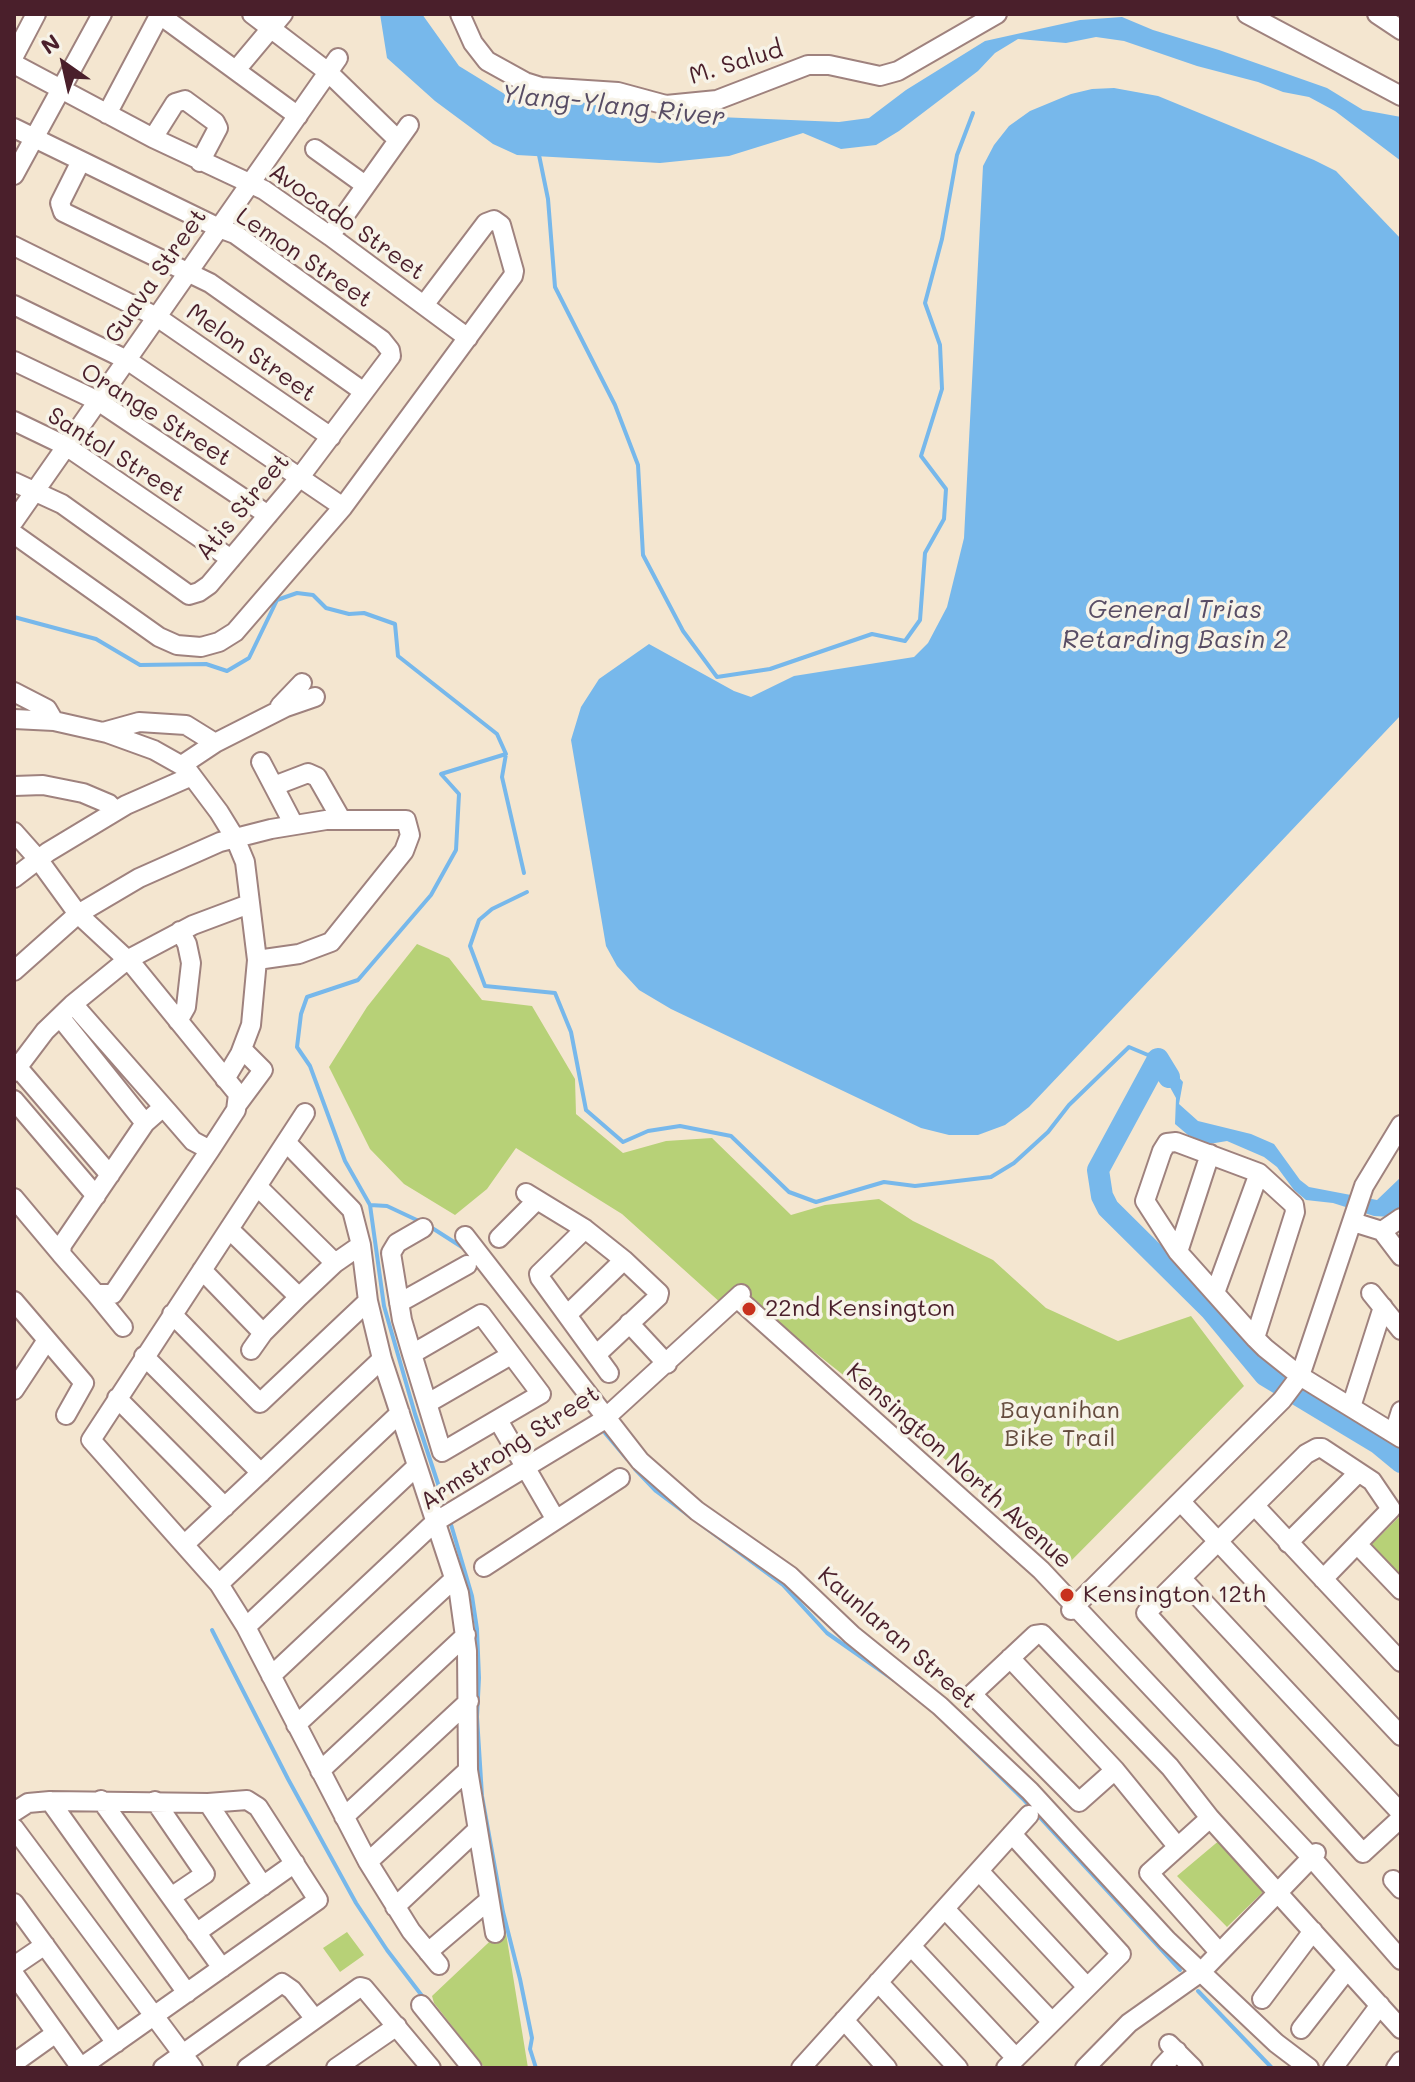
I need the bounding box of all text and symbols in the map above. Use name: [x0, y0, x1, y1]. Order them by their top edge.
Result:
north arrow: [24, 24, 104, 104]
text: N: [35, 27, 65, 60]
street label: M. Salud: [686, 35, 786, 91]
water label: Ylang-Ylang River: [499, 79, 727, 133]
street label: Avocado Street: [263, 158, 431, 286]
street label: Lemon Street: [230, 202, 378, 314]
street label: Guava Street: [99, 203, 213, 349]
street label: Melon Street: [181, 298, 321, 408]
street label: Orange Street: [75, 357, 237, 473]
street label: Santol Street: [42, 401, 190, 509]
street label: Atis Street: [190, 448, 296, 566]
water label: General Trias Retarding Basin 2: [1062, 594, 1288, 656]
place label: 22nd Kensington: [765, 1295, 955, 1323]
marker: 22nd Kensington: [740, 1300, 758, 1318]
street label: Kensington North Avenue: [840, 1357, 1078, 1575]
street label: Armstrong Street: [415, 1379, 605, 1517]
park label: Bayanihan Bike Trail: [1000, 1397, 1120, 1453]
street label: Kaunlaran Street: [812, 1561, 982, 1715]
place label: Kensington 12th: [1083, 1581, 1266, 1609]
marker: Kensington 12th: [1058, 1586, 1076, 1604]

